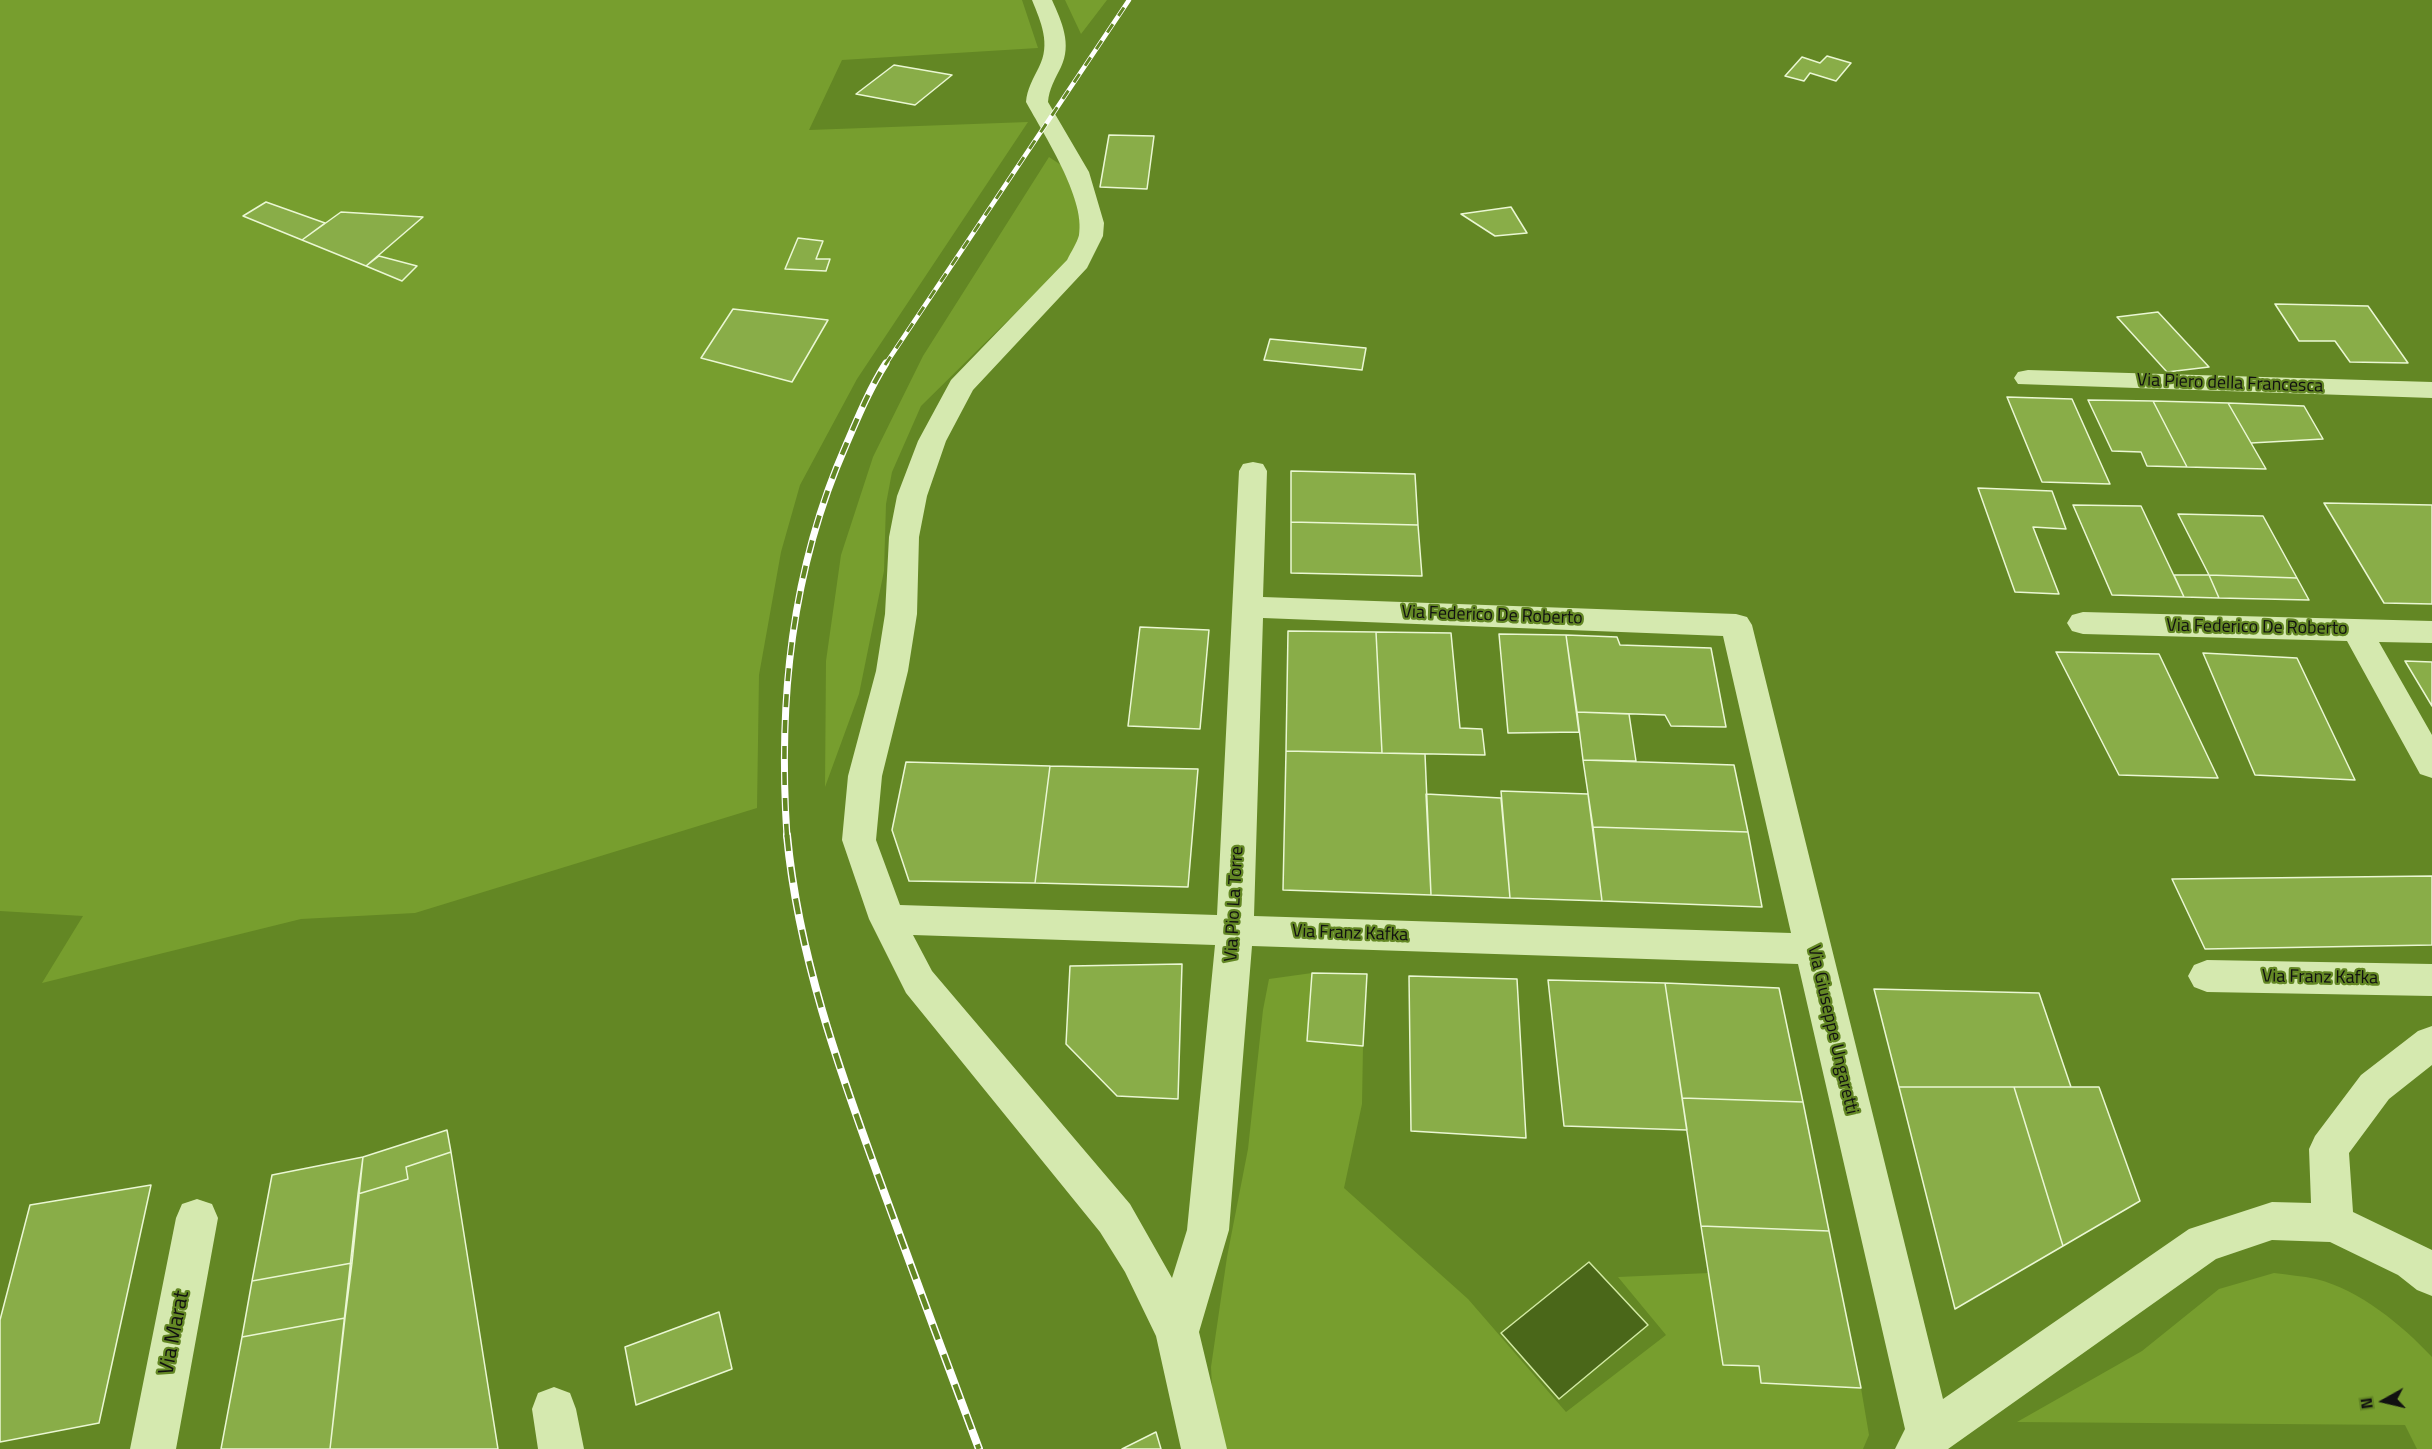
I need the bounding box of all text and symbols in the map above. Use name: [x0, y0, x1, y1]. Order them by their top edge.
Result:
street label: Via Piero della Francesca: [2136, 370, 2324, 398]
street label: Via Federico De Roberto: [1401, 602, 1583, 630]
street label: Via Federico De Roberto: [2166, 616, 2348, 640]
street label: Via Pio La Torre: [1221, 846, 1249, 962]
street label: Via Franz Kafka: [1291, 921, 1409, 947]
street label: Via Giuseppe Ungaretti: [1802, 943, 1862, 1117]
street label: Via Franz Kafka: [2262, 966, 2378, 990]
street label: Via Marat: [154, 1289, 196, 1377]
north arrow: [2354, 1371, 2414, 1431]
text: N: [2354, 1396, 2379, 1411]

